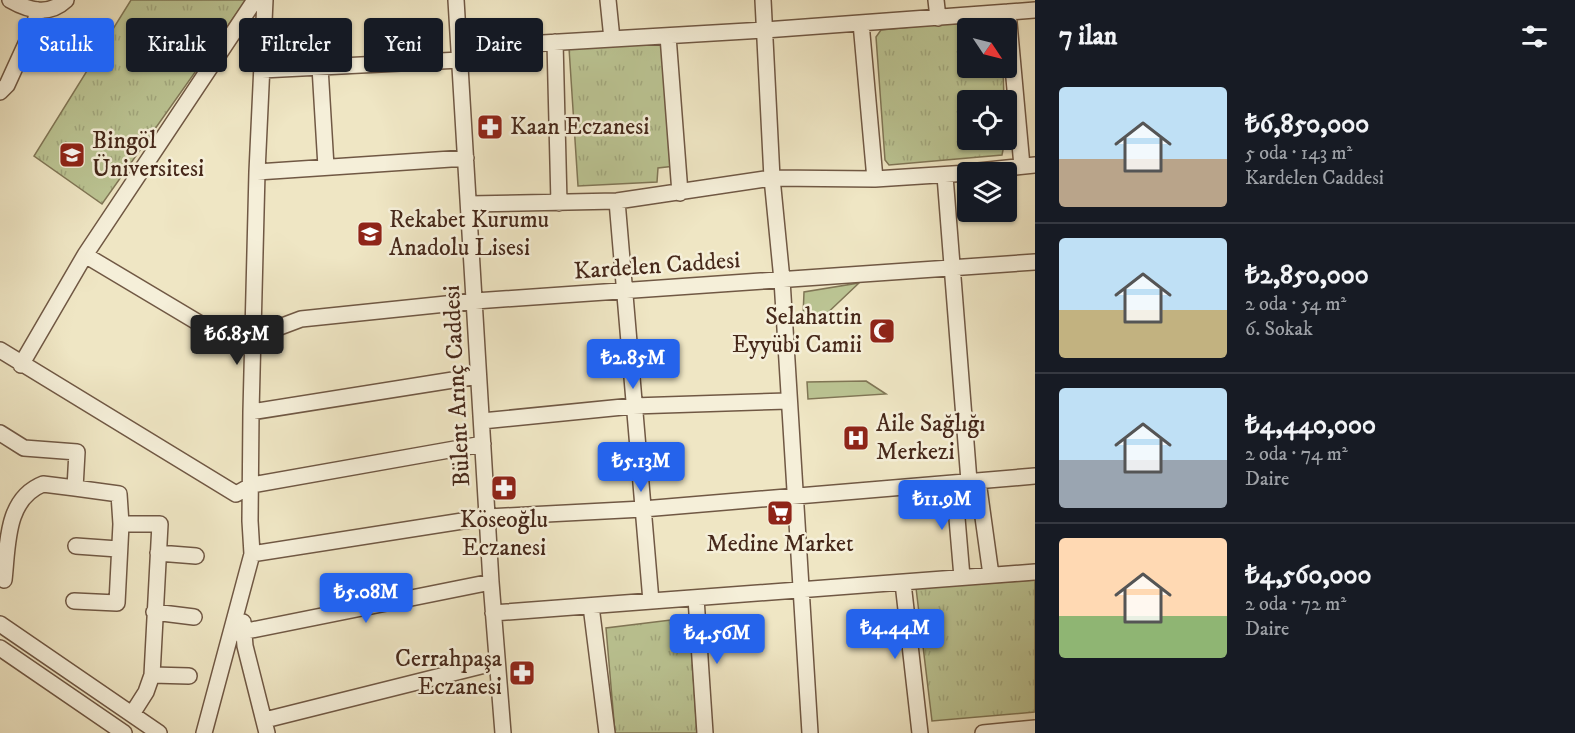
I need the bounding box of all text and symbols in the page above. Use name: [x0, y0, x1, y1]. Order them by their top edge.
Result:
chip: Satılık: [18, 18, 114, 72]
chip: Kiralık: [126, 18, 227, 72]
chip: Filtreler: [239, 18, 352, 72]
chip: Yeni: [364, 18, 443, 72]
chip: Daire: [455, 18, 543, 72]
north arrow: [957, 18, 1017, 78]
map controls: [957, 18, 1017, 222]
text: 7 ilan: [1059, 20, 1117, 53]
icon: filters: [1518, 20, 1551, 53]
button: locate: [957, 90, 1017, 150]
text: ₺6,850,000: [1245, 108, 1369, 141]
icon: home: [1107, 111, 1179, 183]
pharmacy icon: Kaan Eczanesi: [475, 112, 505, 142]
place label: Kaan Eczanesi: [510, 112, 649, 142]
place label: Bingöl Üniversitesi: [92, 126, 204, 184]
school or university icon: Bingöl Üniversitesi: [57, 140, 87, 170]
text: 5 oda · 143 m²: [1245, 141, 1352, 166]
button: layers: [957, 162, 1017, 222]
text: Kardelen Caddesi: [1245, 166, 1384, 191]
place label: Rekabet Kurumu Anadolu Lisesi: [389, 205, 549, 263]
school or university icon: Rekabet Kurumu Anadolu Lisesi: [355, 219, 385, 249]
street label: Kardelen Caddesi: [573, 245, 741, 287]
text: ₺2,850,000: [1245, 259, 1369, 292]
icon: home: [1107, 262, 1179, 334]
street label: Bülent Arınç Caddesi: [437, 285, 477, 487]
text: 2 oda · 54 m²: [1245, 292, 1346, 317]
place label: Selahattin Eyyübi Camii: [732, 302, 862, 360]
pin: ₺6.85M: [188, 315, 286, 366]
mosque icon: Selahattin Eyyübi Camii: [867, 316, 897, 346]
text: 6. Sokak: [1245, 317, 1313, 342]
text: ₺6.85M: [205, 322, 269, 347]
pin: ₺2.85M: [584, 339, 682, 390]
text: ₺2.85M: [601, 346, 665, 371]
place label: Aile Sağlığı Merkezi: [876, 409, 985, 467]
text: ₺4,440,000: [1245, 409, 1376, 442]
icon: home: [1107, 412, 1179, 484]
hospital icon: Aile Sağlığı Merkezi: [841, 423, 871, 453]
pin: ₺5.13M: [592, 442, 690, 493]
text: 2 oda · 74 m²: [1245, 442, 1348, 467]
text: ₺5.13M: [612, 449, 670, 474]
text: Daire: [1245, 467, 1289, 492]
pharmacy icon: Köseoğlu Eczanesi: [489, 473, 519, 503]
pin: ₺11.9M: [893, 480, 991, 531]
text: ₺11.9M: [912, 487, 972, 512]
supermarket icon: Medine Market: [765, 498, 795, 528]
place label: Köseoğlu Eczanesi: [460, 505, 548, 563]
place label: Medine Market: [706, 529, 854, 559]
text: ₺4,560,000: [1245, 559, 1372, 592]
icon: home: [1107, 562, 1179, 634]
pin: ₺5.08M: [317, 573, 415, 624]
text: ₺5.08M: [334, 580, 398, 605]
text: 2 oda · 72 m²: [1245, 592, 1346, 617]
pin: ₺4.44M: [846, 609, 944, 660]
pin: ₺4.56M: [668, 614, 766, 665]
text: ₺4.44M: [860, 616, 930, 641]
text: Daire: [1245, 617, 1289, 642]
text: ₺4.56M: [684, 621, 750, 646]
place label: Cerrahpaşa Eczanesi: [395, 644, 503, 702]
pharmacy icon: Cerrahpaşa Eczanesi: [507, 658, 537, 688]

